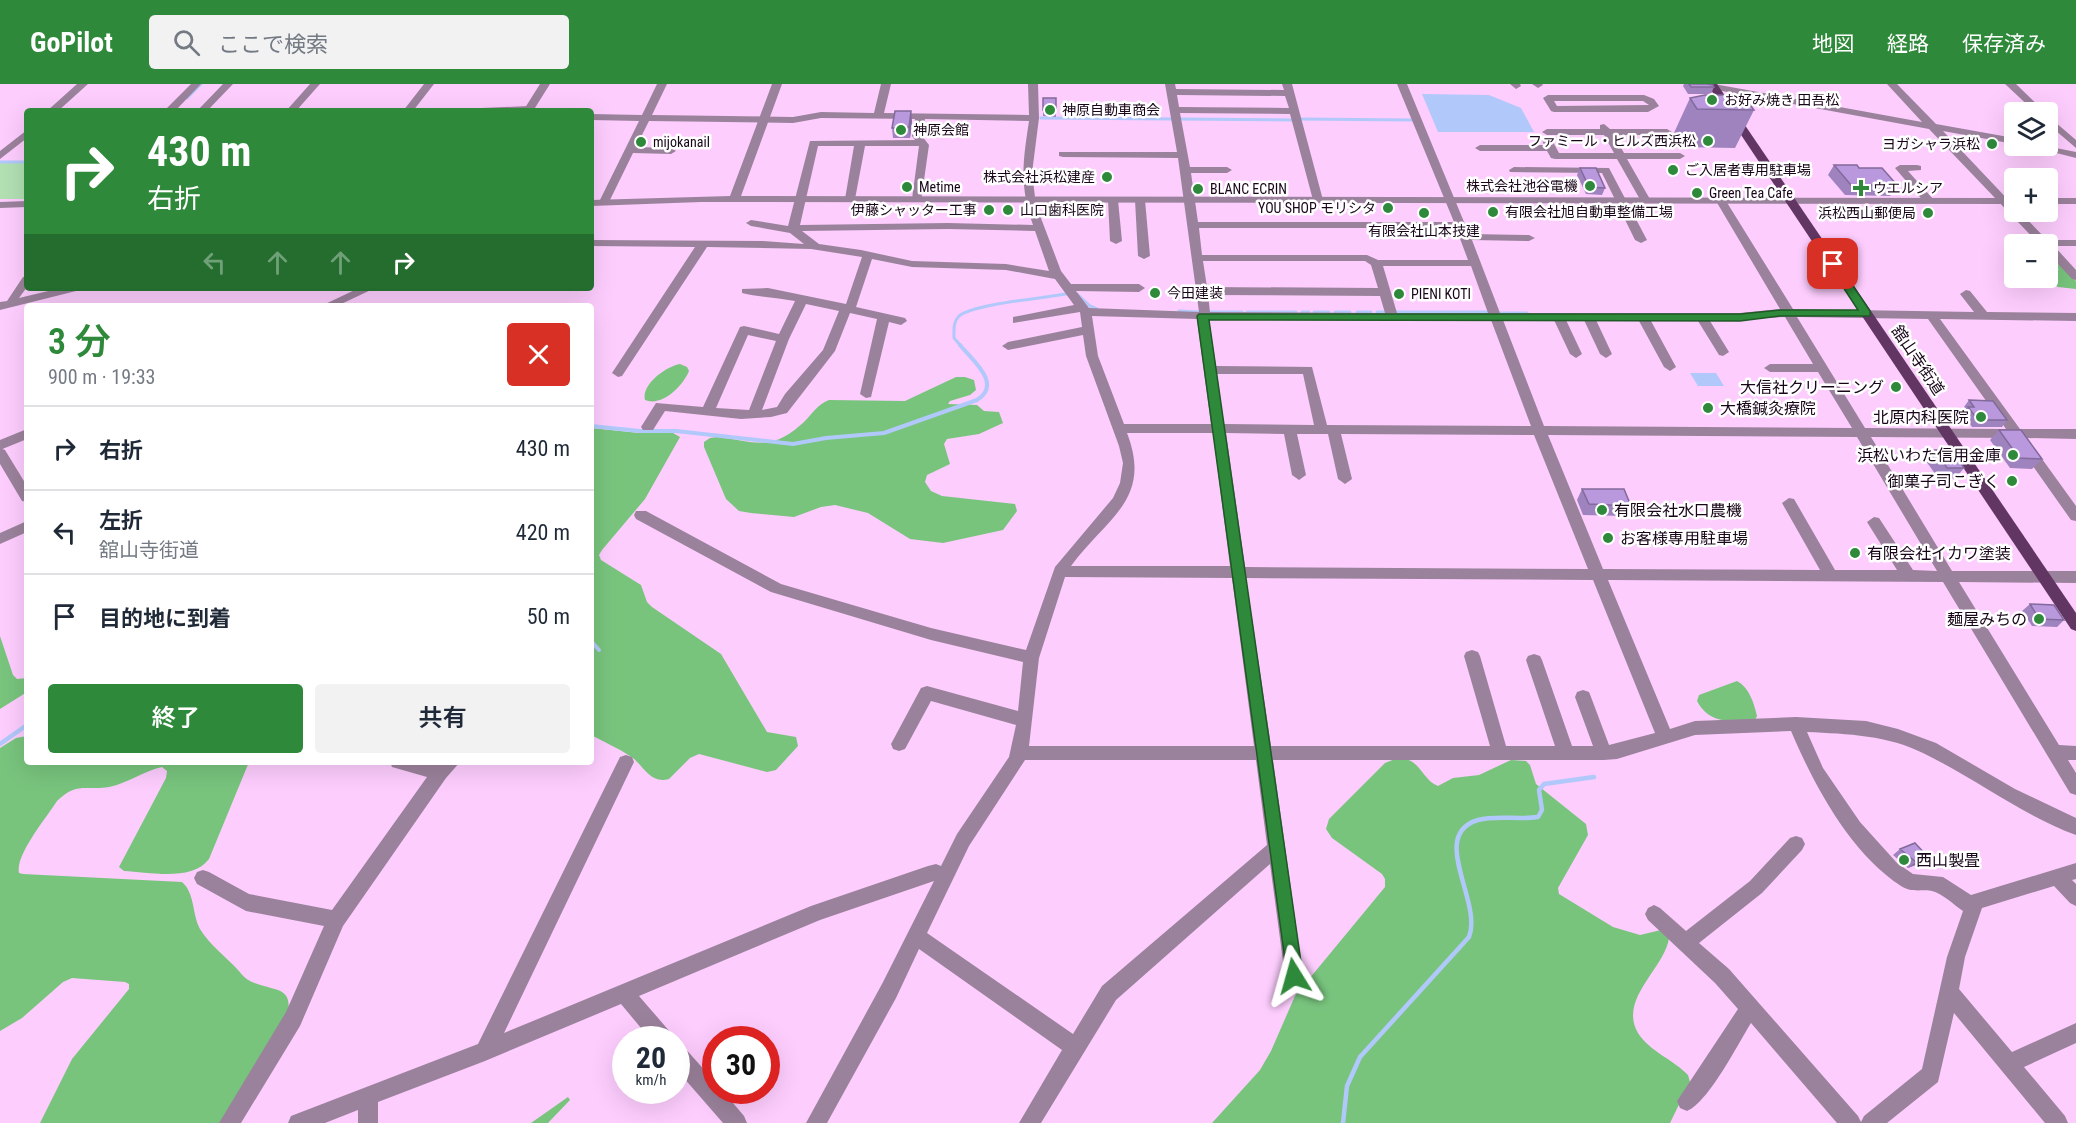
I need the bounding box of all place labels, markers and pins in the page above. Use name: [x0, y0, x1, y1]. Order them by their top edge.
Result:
place label: お好み焼き 田吾松: [1724, 92, 1839, 108]
marker: お好み焼き 田吾松: [1705, 93, 1719, 107]
place label: 神原自動車商会: [1062, 102, 1160, 118]
marker: 神原自動車商会: [1043, 103, 1057, 117]
place label: 神原会館: [913, 122, 969, 138]
marker: 神原会館: [894, 123, 908, 137]
place label: ファミール・ヒルズ西浜松: [1528, 133, 1696, 149]
place label: mijokanail: [653, 134, 710, 150]
marker: ファミール・ヒルズ西浜松: [1701, 134, 1715, 148]
marker: mijokanail: [634, 135, 648, 149]
place label: ヨガシャラ浜松: [1882, 136, 1980, 152]
marker: ヨガシャラ浜松: [1985, 137, 1999, 151]
place label: ご入居者専用駐車場: [1685, 162, 1811, 178]
marker: ご入居者専用駐車場: [1666, 163, 1680, 177]
place label: 株式会社浜松建産: [983, 169, 1095, 185]
marker: 株式会社浜松建産: [1100, 170, 1114, 184]
place label: 株式会社池谷電機: [1466, 178, 1578, 194]
place label: Metime: [919, 179, 961, 195]
marker: 株式会社池谷電機: [1583, 179, 1597, 193]
marker: Metime: [900, 180, 914, 194]
place label: ウエルシア: [1873, 180, 1943, 196]
place label: BLANC ECRIN: [1210, 181, 1287, 197]
marker: ウエルシア: [1854, 181, 1868, 195]
marker: BLANC ECRIN: [1191, 182, 1205, 196]
place label: Green Tea Cafe: [1709, 185, 1793, 201]
marker: Green Tea Cafe: [1690, 186, 1704, 200]
place label: YOU SHOP モリシタ: [1258, 200, 1376, 216]
marker: YOU SHOP モリシタ: [1381, 201, 1395, 215]
place label: 伊藤シャッター工事: [851, 202, 977, 218]
place label: 山口歯科医院: [1020, 202, 1104, 218]
marker: 伊藤シャッター工事: [982, 203, 996, 217]
marker: 山口歯科医院: [1001, 203, 1015, 217]
place label: 有限会社旭自動車整備工場: [1505, 204, 1673, 220]
marker: 有限会社旭自動車整備工場: [1486, 205, 1500, 219]
place label: 浜松西山郵便局: [1818, 205, 1916, 221]
marker: 有限会社山本技建: [1417, 206, 1431, 220]
marker: 浜松西山郵便局: [1921, 206, 1935, 220]
place label: 有限会社山本技建: [1368, 223, 1480, 239]
pin: [1807, 238, 1858, 289]
place label: 今田建装: [1167, 285, 1223, 301]
marker: 今田建装: [1148, 286, 1162, 300]
place label: PIENI KOTI: [1411, 286, 1471, 302]
marker: PIENI KOTI: [1392, 287, 1406, 301]
place label: 大信社クリーニング: [1740, 378, 1884, 397]
marker: 大信社クリーニング: [1889, 380, 1903, 394]
place label: 大橋鍼灸療院: [1720, 399, 1816, 418]
marker: 大橋鍼灸療院: [1701, 401, 1715, 415]
place label: 北原内科医院: [1873, 408, 1969, 427]
marker: 北原内科医院: [1974, 410, 1988, 424]
place label: 浜松いわた信用金庫: [1857, 446, 2001, 465]
marker: 浜松いわた信用金庫: [2006, 448, 2020, 462]
place label: 御菓子司こぎく: [1888, 472, 2000, 491]
marker: 御菓子司こぎく: [2005, 474, 2019, 488]
place label: 有限会社水口農機: [1614, 501, 1742, 520]
marker: 有限会社水口農機: [1595, 503, 1609, 517]
place label: お客様専用駐車場: [1620, 529, 1748, 548]
marker: お客様専用駐車場: [1601, 531, 1615, 545]
place label: 有限会社イカワ塗装: [1867, 544, 2011, 563]
marker: 有限会社イカワ塗装: [1848, 546, 1862, 560]
place label: 麺屋みちの: [1947, 610, 2027, 629]
marker: 麺屋みちの: [2032, 612, 2046, 626]
place label: 西山製畳: [1916, 851, 1980, 870]
marker: 西山製畳: [1897, 853, 1911, 867]

